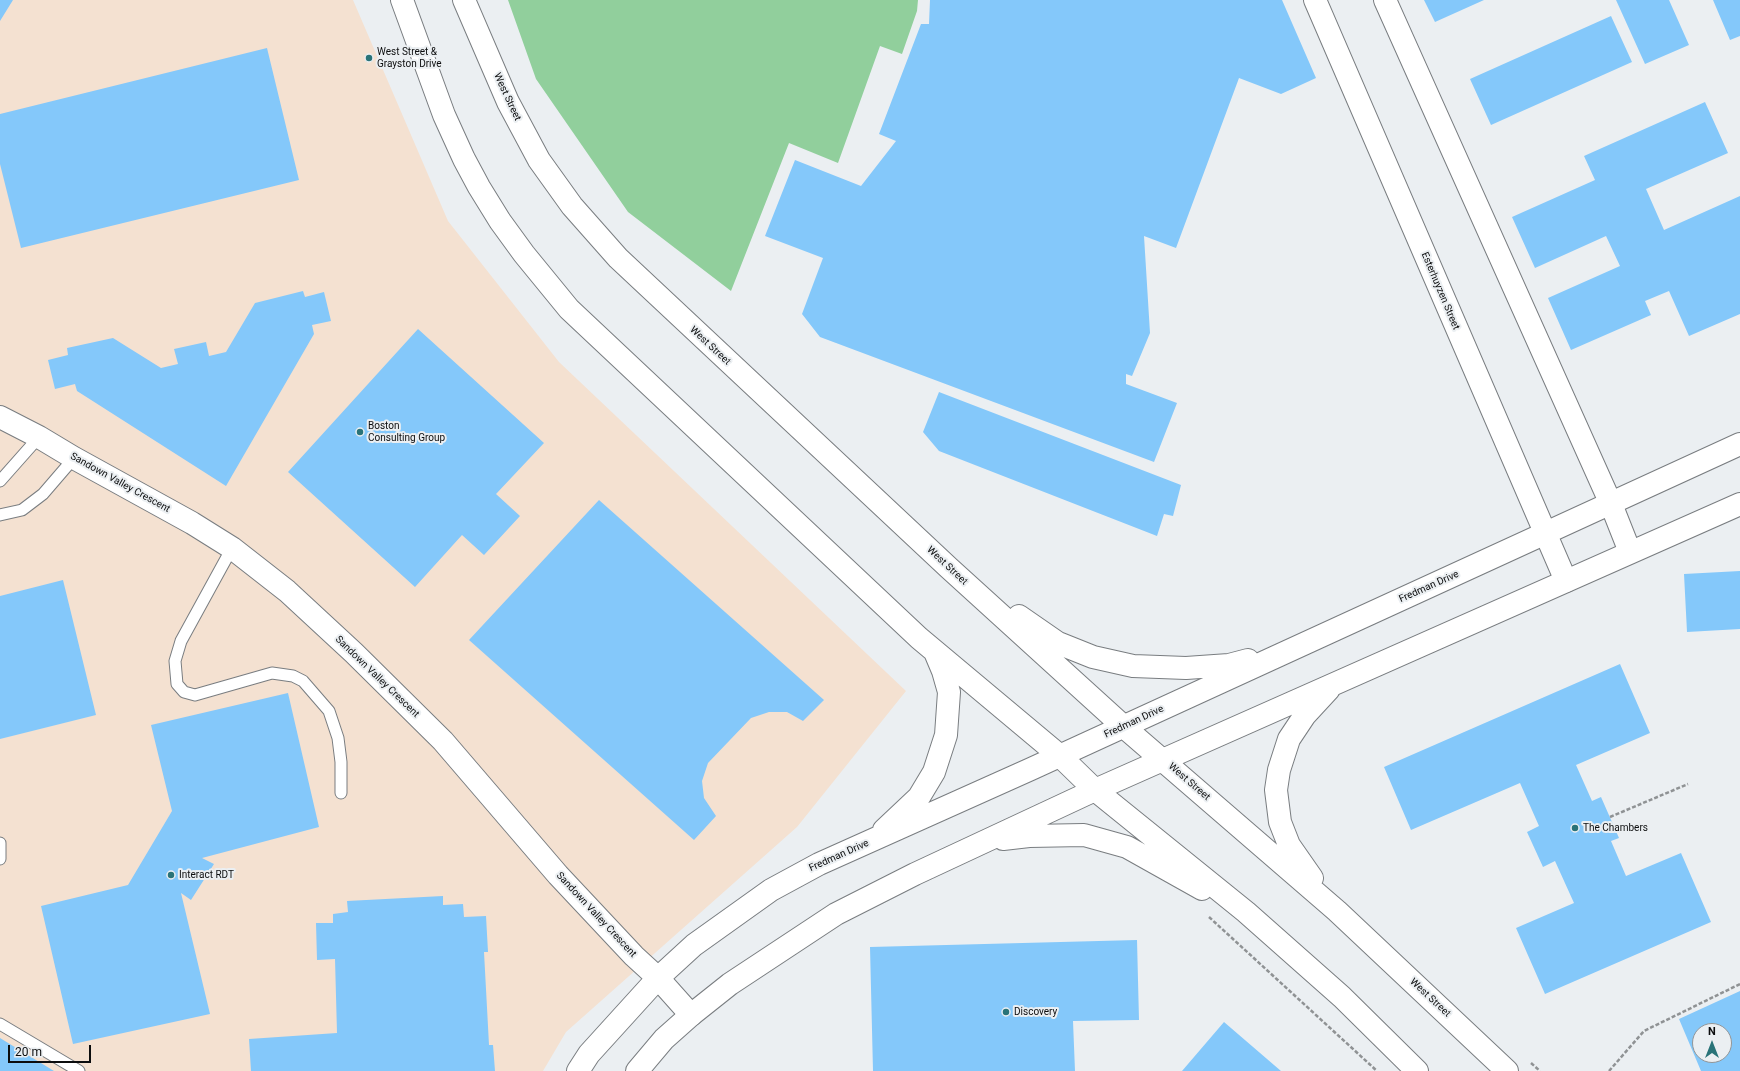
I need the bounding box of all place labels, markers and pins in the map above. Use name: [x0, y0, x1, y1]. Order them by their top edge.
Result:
place label: West Street & Grayston Drive: [377, 46, 442, 70]
marker: West Street & Grayston Drive: [364, 53, 374, 63]
place label: Boston Consulting Group: [368, 420, 445, 444]
marker: Boston Consulting Group: [355, 427, 365, 437]
place label: The Chambers: [1583, 822, 1648, 834]
marker: The Chambers: [1570, 823, 1580, 833]
place label: Interact RDT: [179, 869, 234, 881]
marker: Interact RDT: [166, 870, 176, 880]
place label: Discovery: [1014, 1006, 1057, 1018]
marker: Discovery: [1001, 1007, 1011, 1017]

